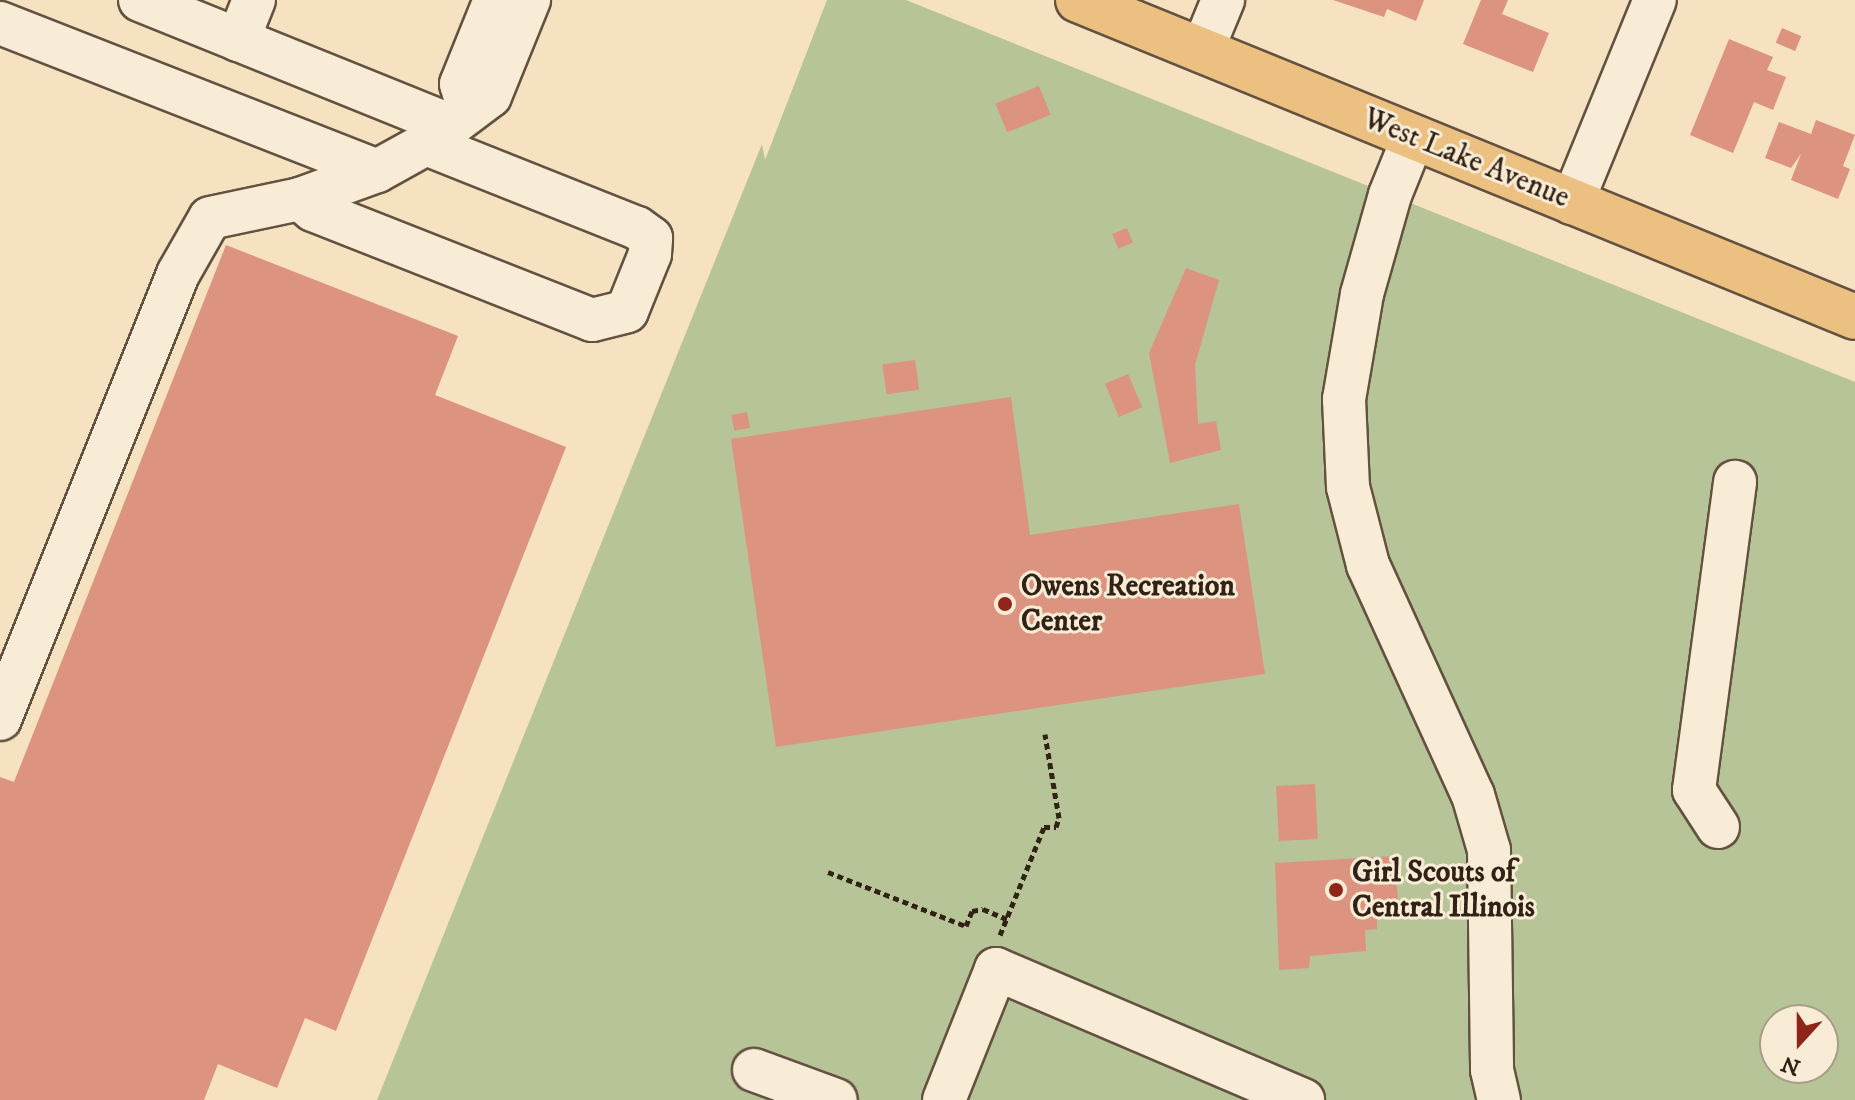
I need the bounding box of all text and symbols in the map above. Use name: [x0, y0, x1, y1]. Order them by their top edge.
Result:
street label: West Lake Avenue: [1358, 101, 1574, 217]
place label: Owens Recreation Center: [1021, 569, 1235, 640]
marker: Owens Recreation Center: [996, 595, 1014, 613]
place label: Girl Scouts of Central Illinois: [1352, 855, 1535, 926]
marker: Girl Scouts of Central Illinois: [1327, 881, 1345, 899]
north arrow: [1759, 1004, 1839, 1084]
text: N: [1778, 1049, 1804, 1081]

